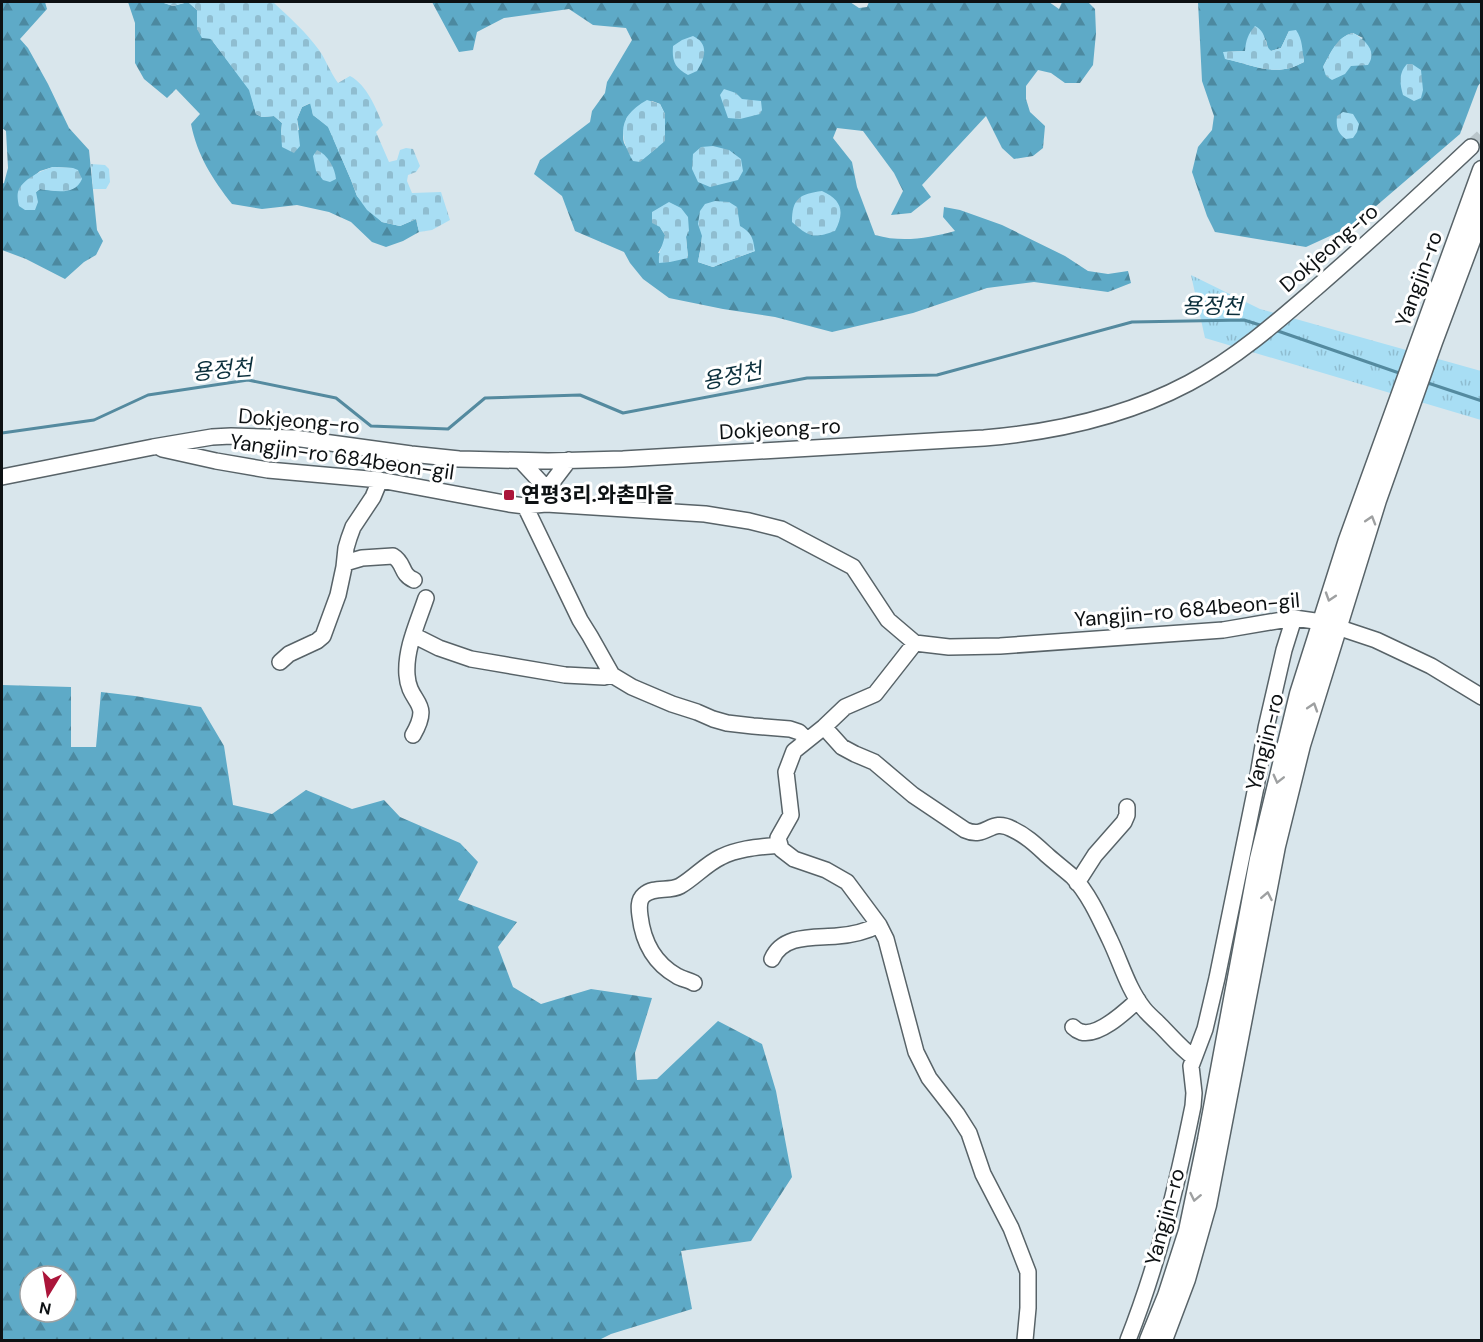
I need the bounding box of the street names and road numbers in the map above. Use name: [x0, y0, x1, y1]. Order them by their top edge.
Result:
street label: Dokjeong-ro: [1274, 197, 1384, 299]
street label: Yangjin-ro: [1389, 227, 1449, 331]
street label: Dokjeong-ro: [237, 402, 361, 440]
street label: Dokjeong-ro: [718, 412, 842, 446]
street label: Yangjin-ro 684beon-gil: [228, 427, 456, 487]
street label: Yangjin-ro 684beon-gil: [1073, 586, 1301, 634]
street label: Yangjin-ro: [1239, 690, 1291, 794]
street label: Yangjin-ro: [1139, 1165, 1191, 1269]

